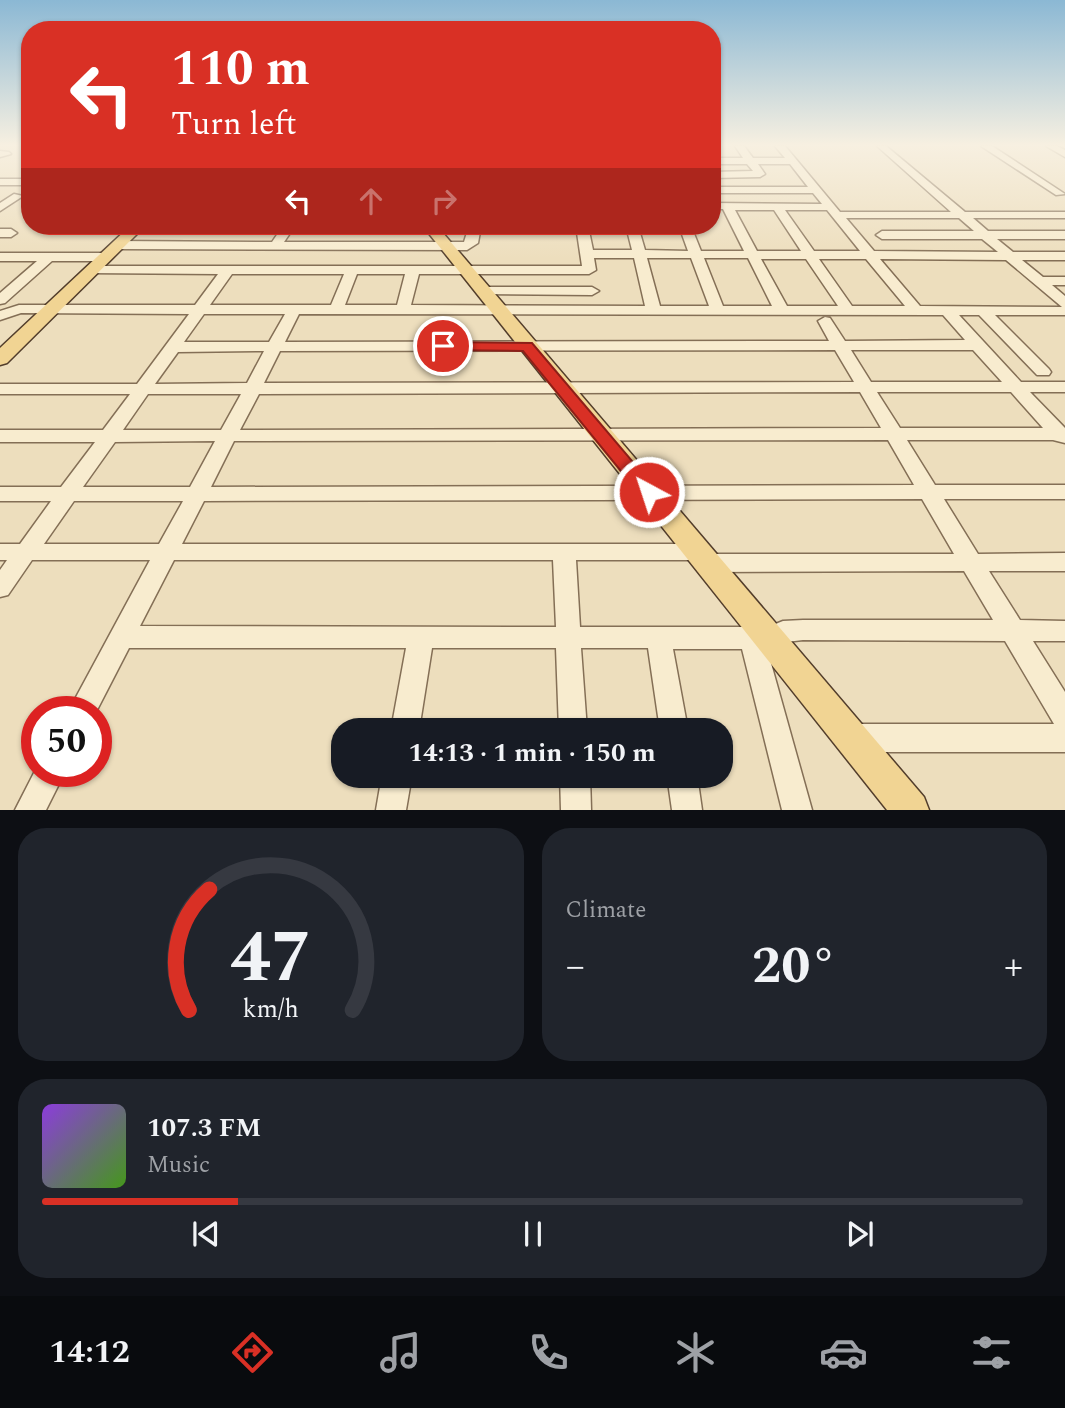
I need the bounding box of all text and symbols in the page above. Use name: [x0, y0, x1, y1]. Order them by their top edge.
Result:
text: 110 m: [171, 32, 310, 107]
icon: left: [56, 49, 147, 140]
text: Turn left: [171, 100, 297, 149]
icon: left: [279, 182, 317, 220]
icon: ahead: [352, 182, 390, 220]
icon: right: [425, 182, 463, 220]
pin: [413, 316, 473, 376]
icon: arrive: [424, 327, 462, 365]
position arrow: [612, 455, 686, 529]
speed limit sign: 50: [21, 696, 112, 787]
text: 14:13 · 1 min · 150 m: [408, 733, 656, 773]
text: Climate: [566, 893, 646, 928]
text: 47: [230, 904, 312, 1015]
text: 20°: [752, 927, 836, 1006]
text: −: [566, 938, 585, 996]
text: +: [1004, 938, 1023, 996]
text: km/h: [243, 991, 299, 1029]
text: 107.3 FM: [147, 1108, 261, 1148]
text: Music: [147, 1148, 210, 1183]
icon: previous: [187, 1215, 225, 1253]
icon: pause: [514, 1215, 552, 1253]
icon: next: [841, 1215, 879, 1253]
text: 14:12: [49, 1328, 130, 1377]
icon: directions: [228, 1328, 277, 1377]
icon: music: [376, 1328, 425, 1377]
icon: phone: [524, 1328, 573, 1377]
icon: climate: [671, 1328, 720, 1377]
icon: car: [819, 1328, 868, 1377]
icon: filters: [967, 1328, 1016, 1377]

